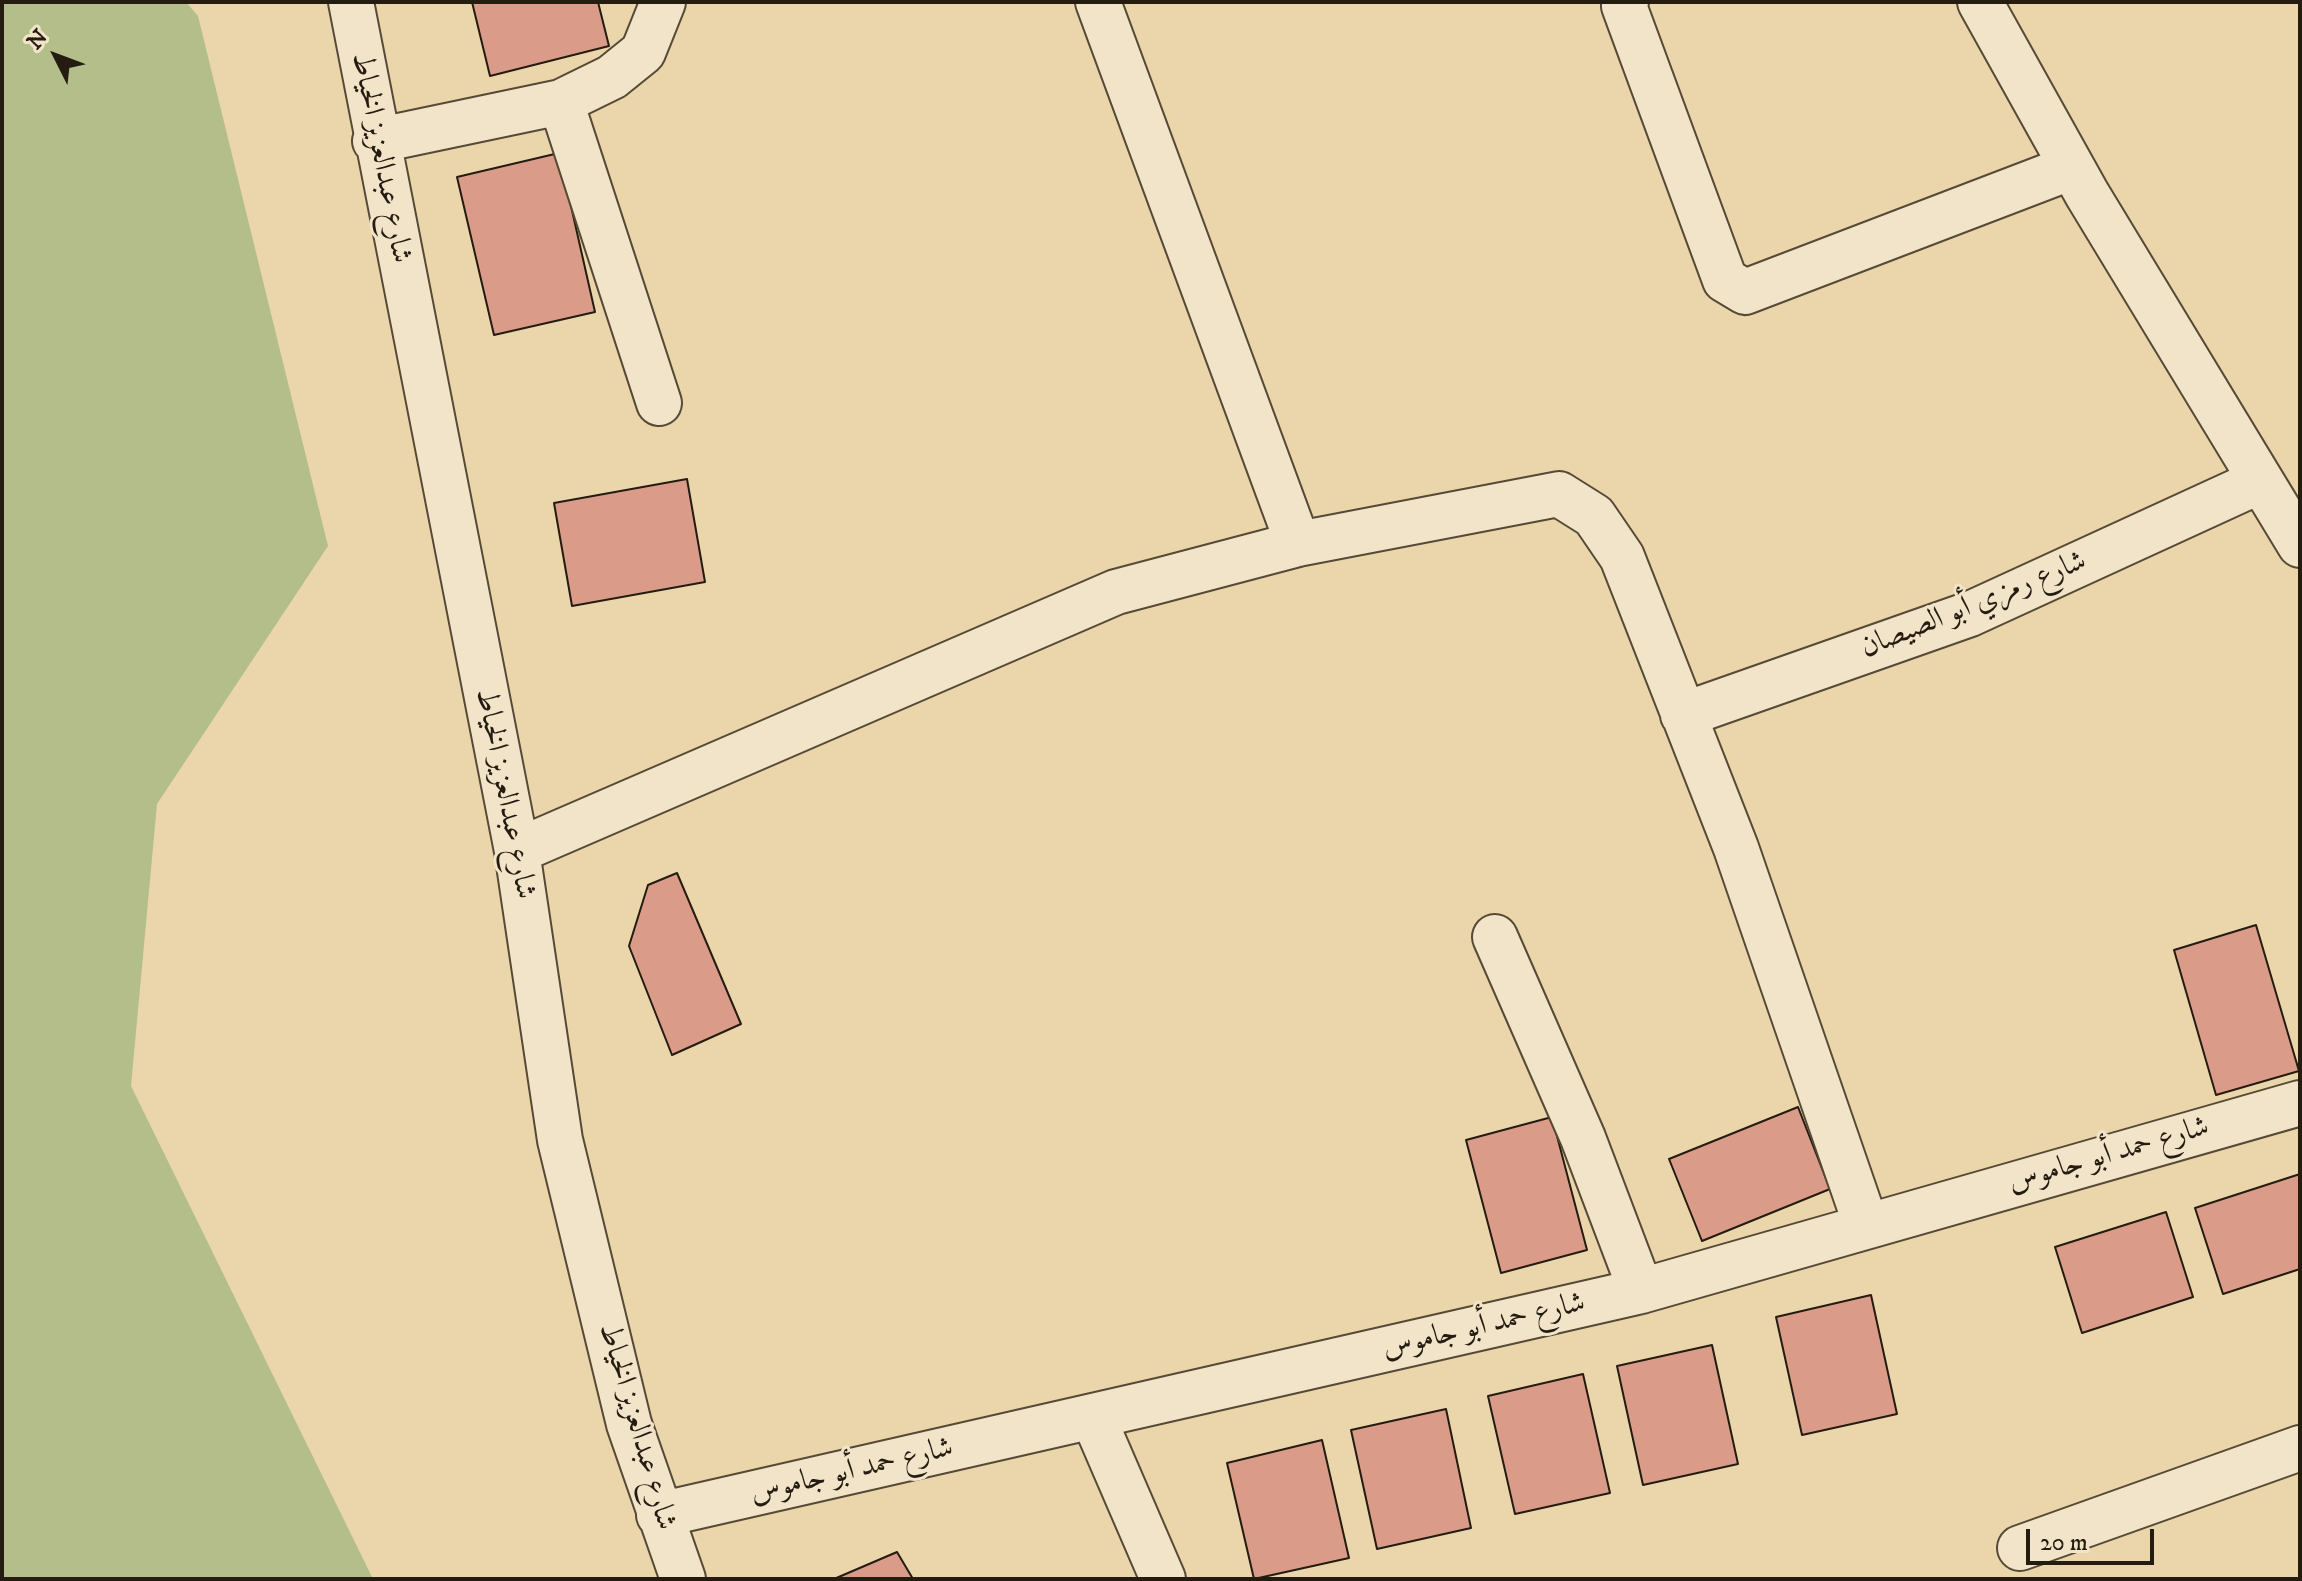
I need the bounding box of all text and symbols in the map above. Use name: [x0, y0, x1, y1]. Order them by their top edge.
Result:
north arrow: [16, 16, 96, 96]
text: N: [22, 24, 54, 55]
street label: شارع عبدالعزيز الخياط: [342, 50, 418, 266]
street label: شارع رمزي أبو الصيصان: [1856, 544, 2092, 668]
street label: شارع عبدالعزيز الخياط: [466, 686, 542, 902]
street label: شارع حمد أبو جاموس: [2004, 1110, 2214, 1202]
street label: شارع حمد أبو جاموس: [1379, 1286, 1589, 1368]
street label: شارع عبدالعزيز الخياط: [589, 1319, 683, 1535]
street label: شارع حمد أبو جاموس: [747, 1431, 957, 1513]
scale bar: [2030, 1513, 2158, 1563]
text: 20 m: [2040, 1528, 2088, 1558]

